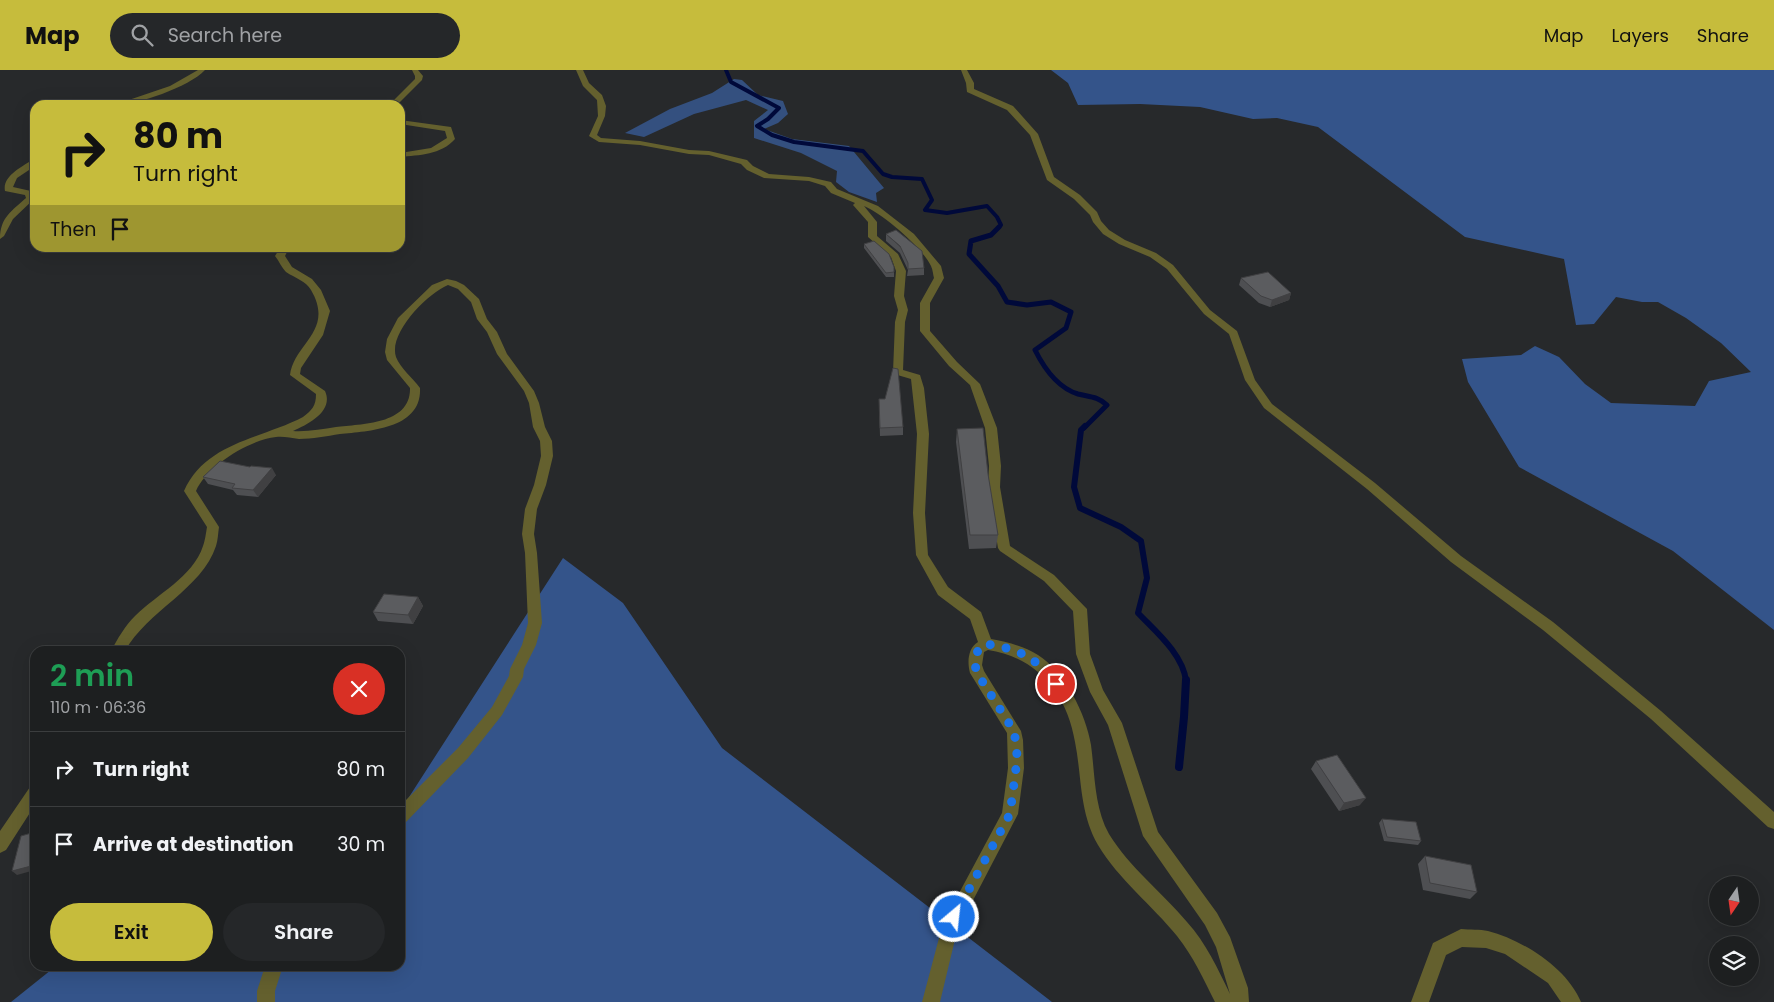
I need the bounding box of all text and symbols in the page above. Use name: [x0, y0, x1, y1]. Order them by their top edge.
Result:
search box: [110, 13, 460, 58]
text: Map: [25, 19, 80, 52]
icon: search: [128, 21, 156, 49]
text: Search here: [168, 22, 282, 49]
text: Map: [1544, 23, 1584, 48]
text: Layers: [1612, 23, 1669, 48]
text: Share: [1697, 23, 1749, 48]
text: 80 m: [133, 111, 223, 160]
icon: right: [50, 120, 115, 185]
text: Turn right: [133, 158, 238, 189]
icon: arrive: [106, 215, 134, 243]
text: Then: [50, 216, 96, 243]
text: 2 min: [50, 654, 134, 697]
button: close: [333, 663, 385, 715]
pin: [1035, 663, 1077, 705]
icon: arrive: [1042, 670, 1070, 698]
text: 110 m · 06:36: [50, 696, 146, 719]
icon: right: [50, 755, 78, 783]
text: Turn right: [93, 756, 189, 783]
text: 80 m: [336, 756, 385, 783]
icon: arrive: [50, 830, 78, 858]
text: Arrive at destination: [93, 831, 294, 858]
text: 30 m: [337, 831, 385, 858]
north arrow: [1709, 876, 1759, 926]
map controls: [1709, 876, 1759, 986]
position arrow: [927, 890, 979, 942]
button: Exit: [50, 903, 213, 961]
button: Share: [223, 903, 385, 961]
button: layers: [1709, 936, 1759, 986]

